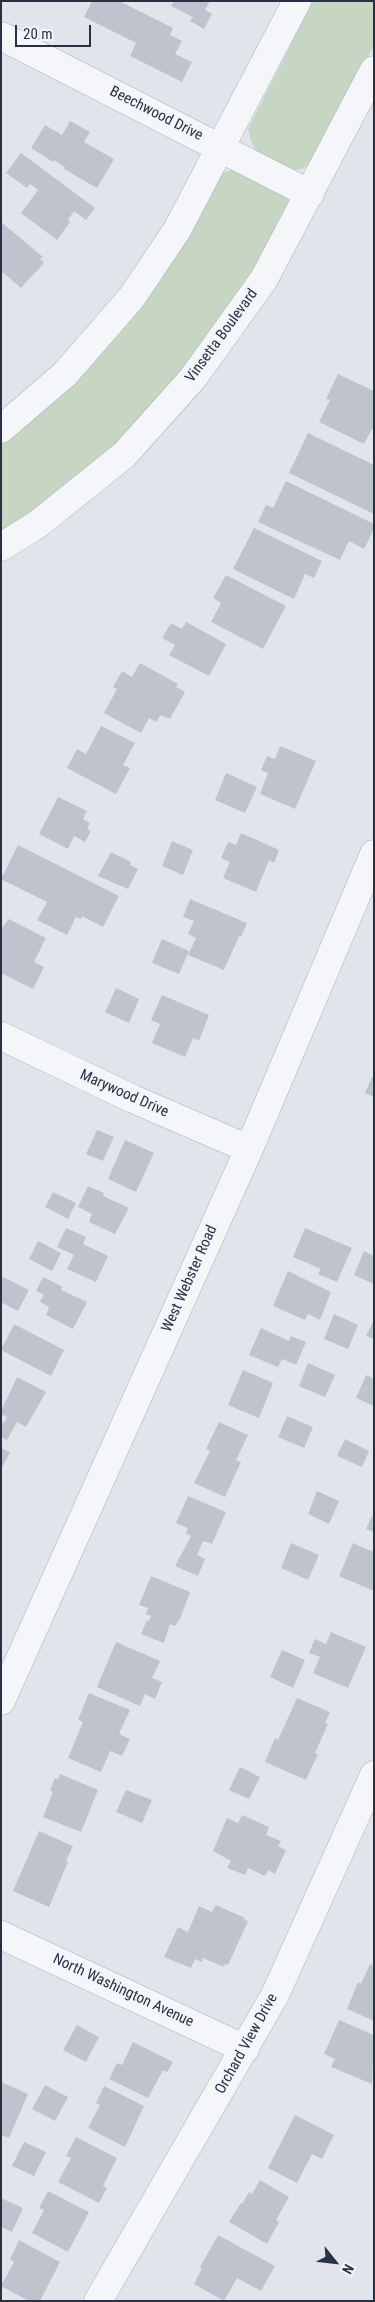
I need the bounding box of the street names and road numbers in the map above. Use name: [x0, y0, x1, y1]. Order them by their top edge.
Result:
street label: Beechwood Drive: [106, 83, 206, 145]
street label: Vinsetta Boulevard: [182, 286, 262, 386]
street label: Marywood Drive: [77, 1066, 171, 1122]
street label: West Webster Road: [158, 1223, 222, 1335]
street label: North Washington Avenue: [50, 1950, 196, 2032]
street label: Orchard View Drive: [212, 1991, 282, 2097]

